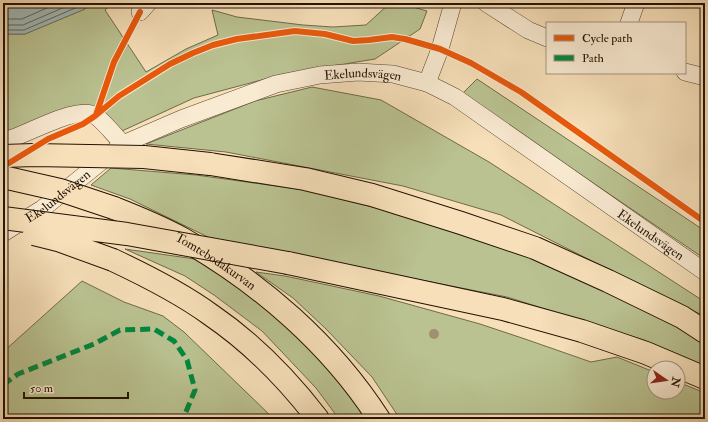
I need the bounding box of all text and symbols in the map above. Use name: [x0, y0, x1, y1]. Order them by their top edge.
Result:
legend: [546, 22, 686, 74]
text: Cycle path: [582, 31, 633, 46]
text: Path: [582, 51, 605, 66]
street label: Ekelundsvägen: [324, 65, 404, 85]
street label: Ekelundsvägen: [22, 166, 94, 226]
street label: Ekelundsvägen: [614, 206, 687, 264]
street label: Tomtebodakurvan: [172, 229, 259, 294]
north arrow: [646, 360, 686, 400]
scale bar: [24, 374, 128, 400]
text: N: [668, 375, 683, 390]
text: 50 m: [30, 381, 54, 396]

